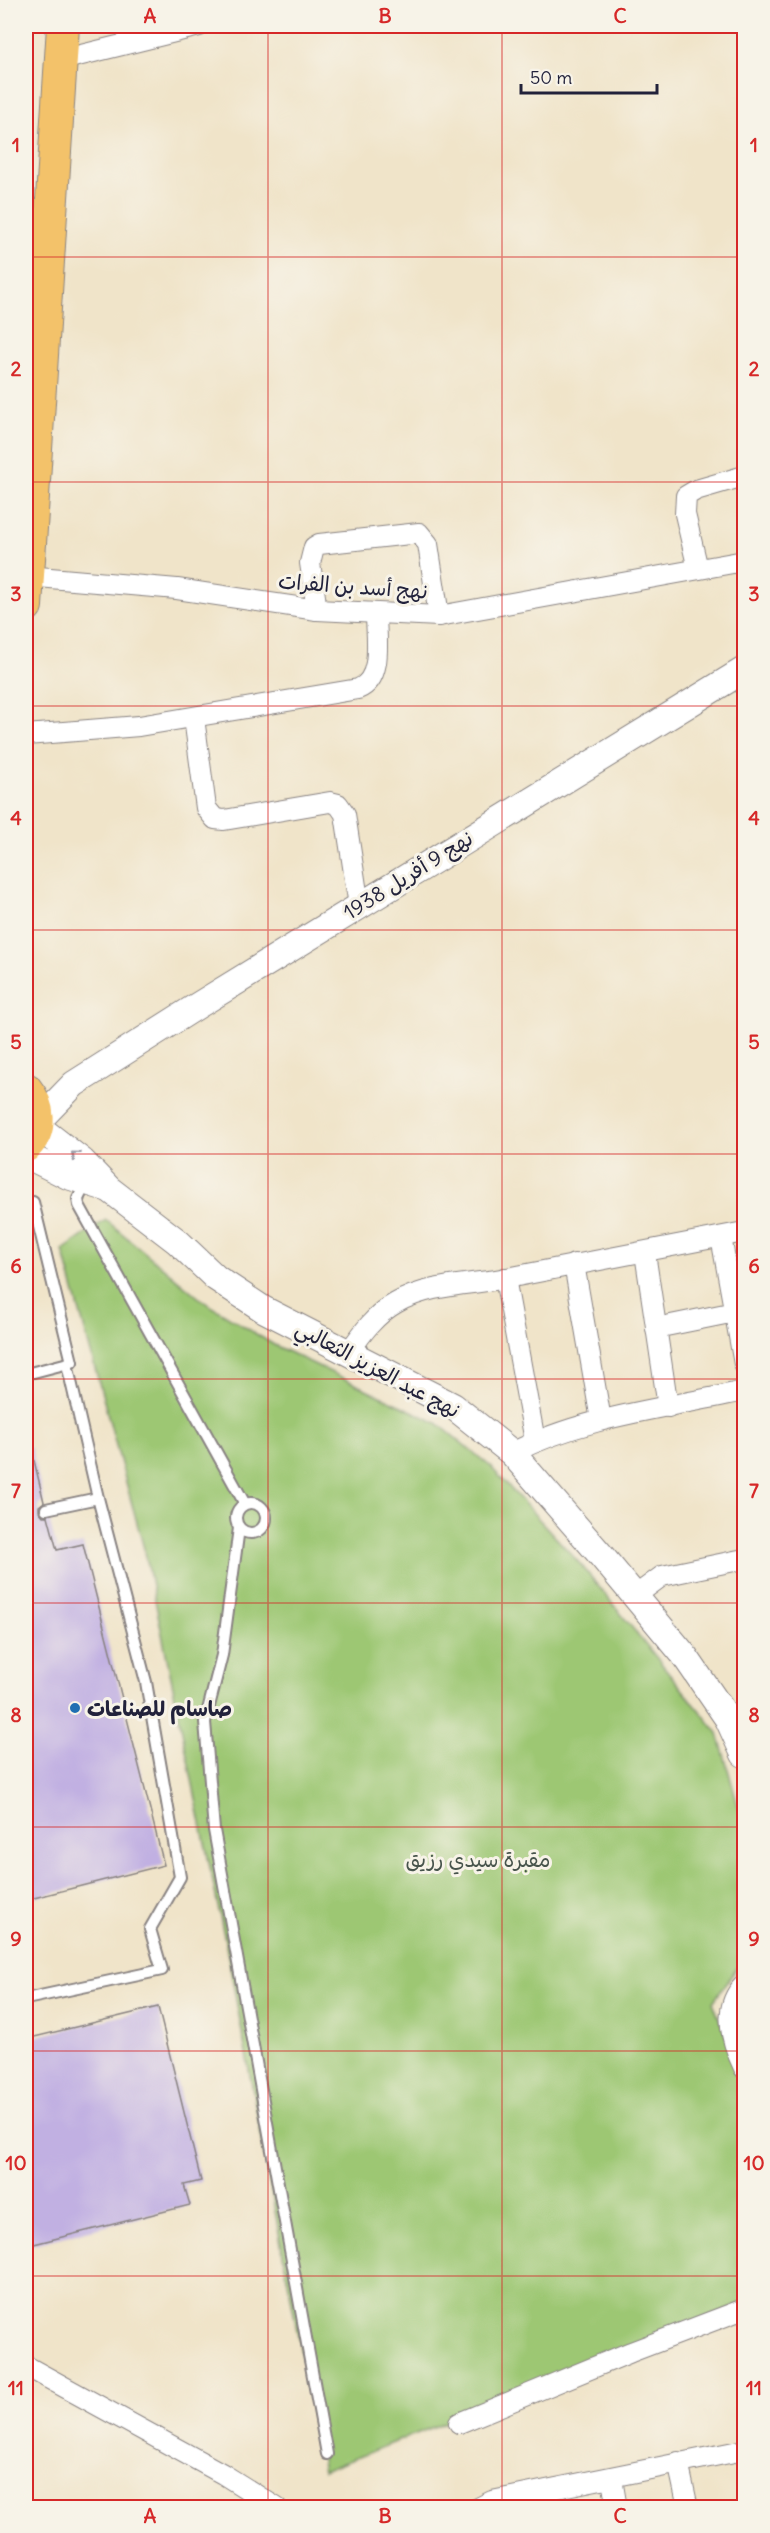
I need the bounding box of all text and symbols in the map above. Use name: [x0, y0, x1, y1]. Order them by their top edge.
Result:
text: A: [144, 3, 157, 28]
text: B: [378, 3, 392, 28]
text: C: [613, 3, 627, 28]
scale bar: [521, 57, 658, 95]
text: 50 m: [530, 66, 572, 89]
text: 1: [12, 132, 20, 157]
text: 1: [750, 132, 758, 157]
text: 2: [11, 356, 22, 381]
text: 2: [749, 356, 760, 381]
street label: نهج أسد بن الفرات: [277, 567, 429, 606]
text: 3: [10, 581, 22, 606]
text: 3: [748, 581, 760, 606]
text: 4: [10, 805, 22, 830]
text: 4: [748, 805, 760, 830]
street label: نهج 9 أفريل 1938: [338, 824, 478, 927]
text: 5: [10, 1029, 22, 1054]
text: 5: [748, 1029, 760, 1054]
one-way arrow: [71, 1151, 82, 1162]
text: 6: [10, 1253, 22, 1278]
text: 6: [748, 1253, 760, 1278]
street label: نهج عبد العزيز الثعالبي: [288, 1314, 465, 1429]
text: 7: [11, 1478, 21, 1503]
text: 7: [749, 1478, 759, 1503]
place label: صاسام للصناعات: [87, 1695, 232, 1725]
marker: صاسام للصناعات: [68, 1701, 82, 1715]
text: 8: [10, 1702, 22, 1727]
text: 8: [748, 1702, 760, 1727]
park label: مقبرة سيدي رزيق: [406, 1846, 550, 1875]
text: 9: [10, 1926, 22, 1951]
text: 9: [748, 1926, 760, 1951]
text: 10: [5, 2150, 27, 2175]
text: 10: [743, 2150, 765, 2175]
text: 11: [8, 2375, 24, 2400]
text: 11: [746, 2375, 762, 2400]
text: A: [144, 2503, 157, 2528]
text: B: [378, 2503, 392, 2528]
text: C: [613, 2503, 627, 2528]

